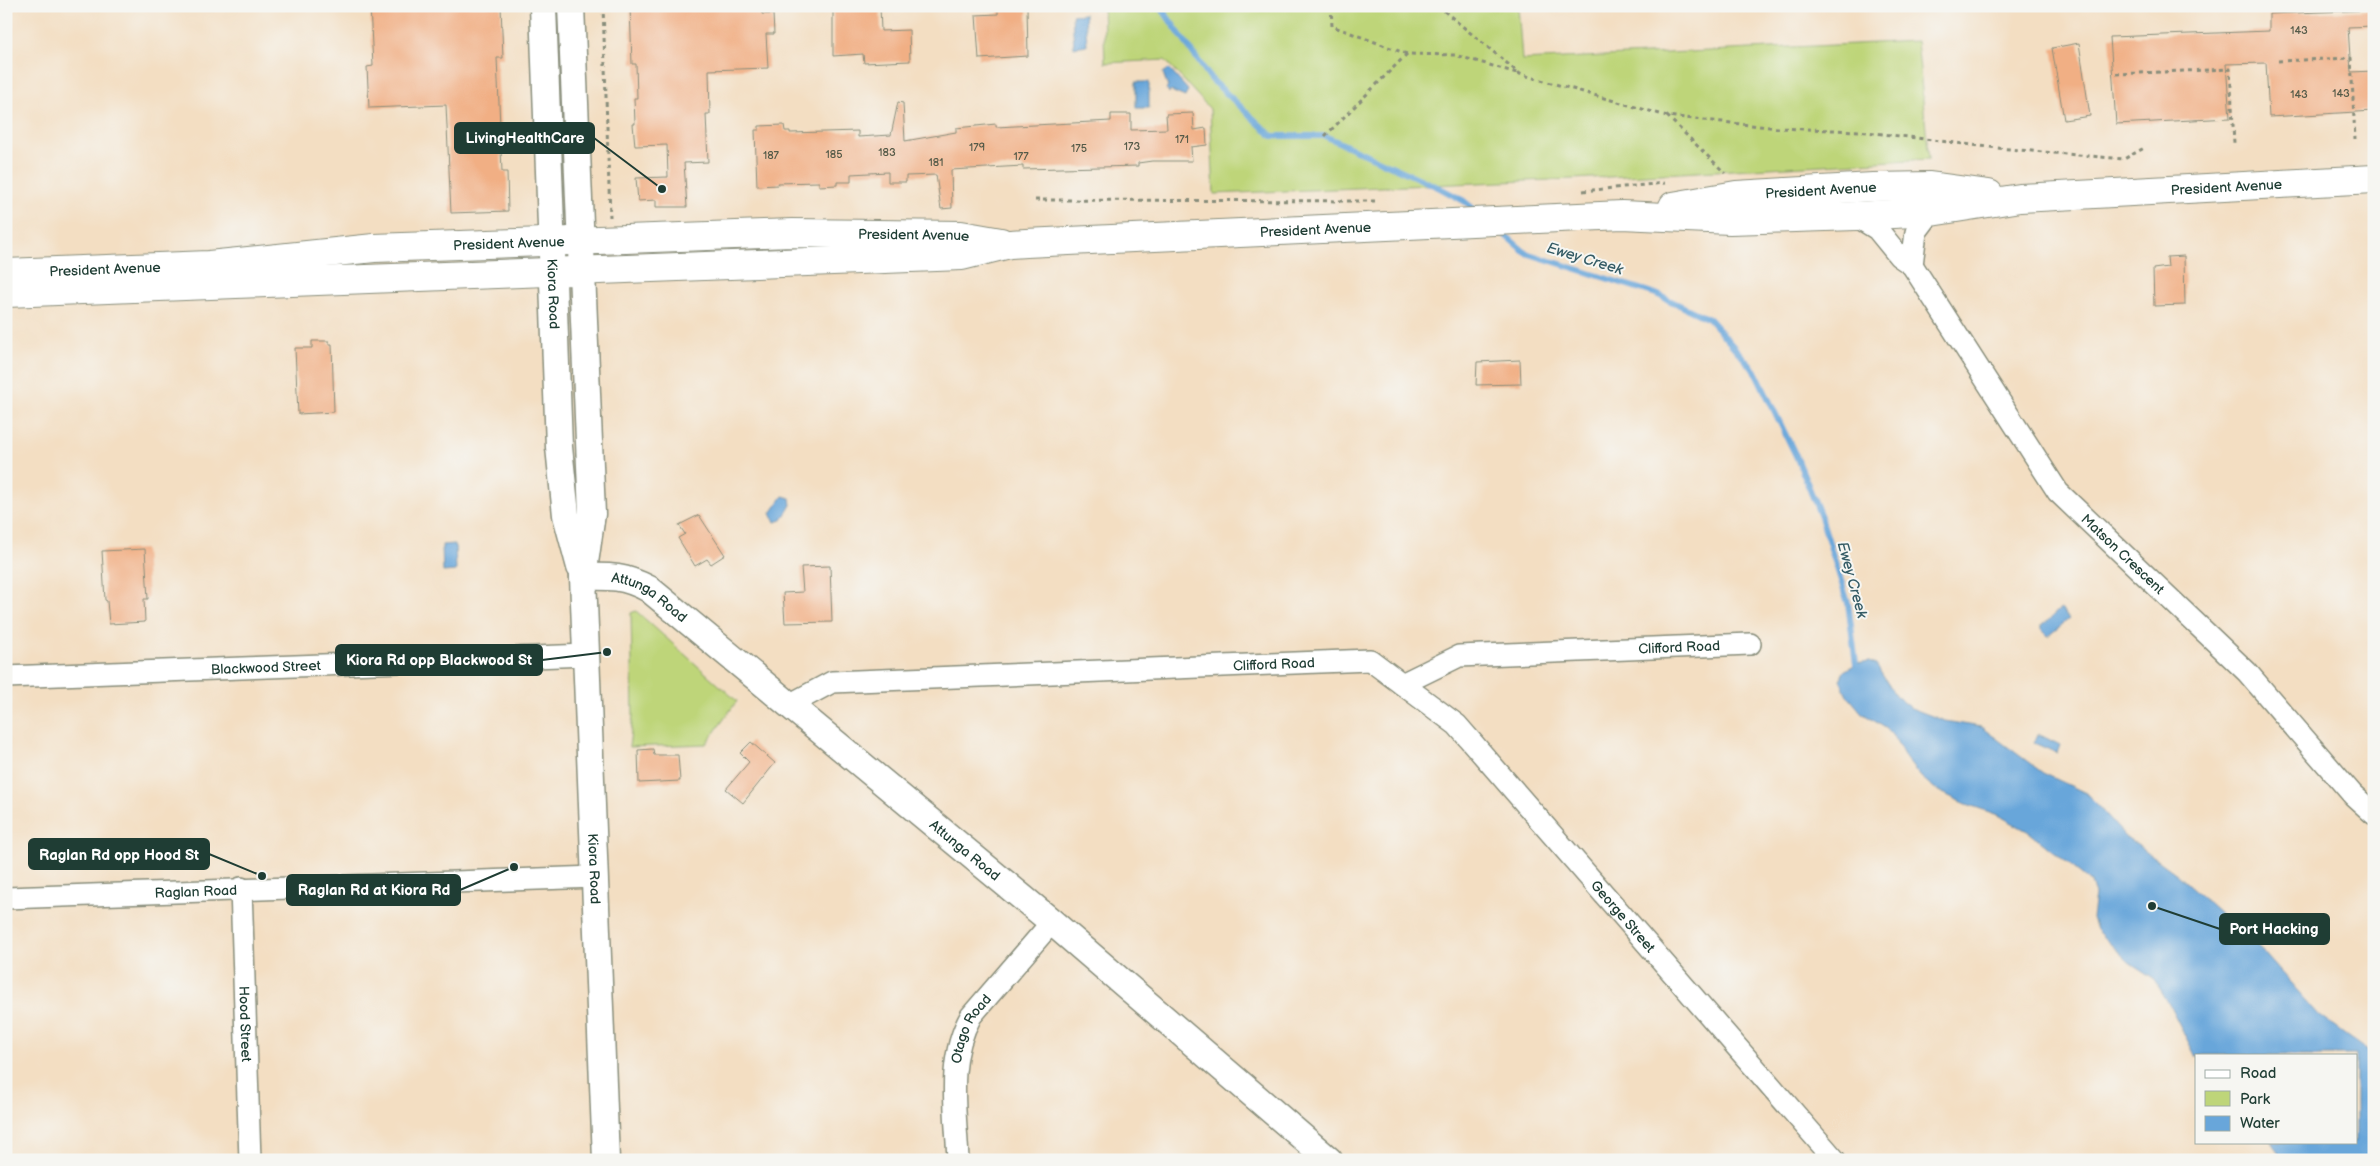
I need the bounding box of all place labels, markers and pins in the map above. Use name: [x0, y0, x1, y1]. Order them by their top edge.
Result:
callout: LivingHealthCare: [455, 123, 594, 153]
callout: Kiora Rd opp Blackwood St: [336, 645, 542, 675]
callout: Raglan Rd opp Hood St: [29, 839, 209, 869]
callout: Raglan Rd at Kiora Rd: [287, 875, 460, 905]
callout: Port Hacking: [2220, 914, 2329, 944]

